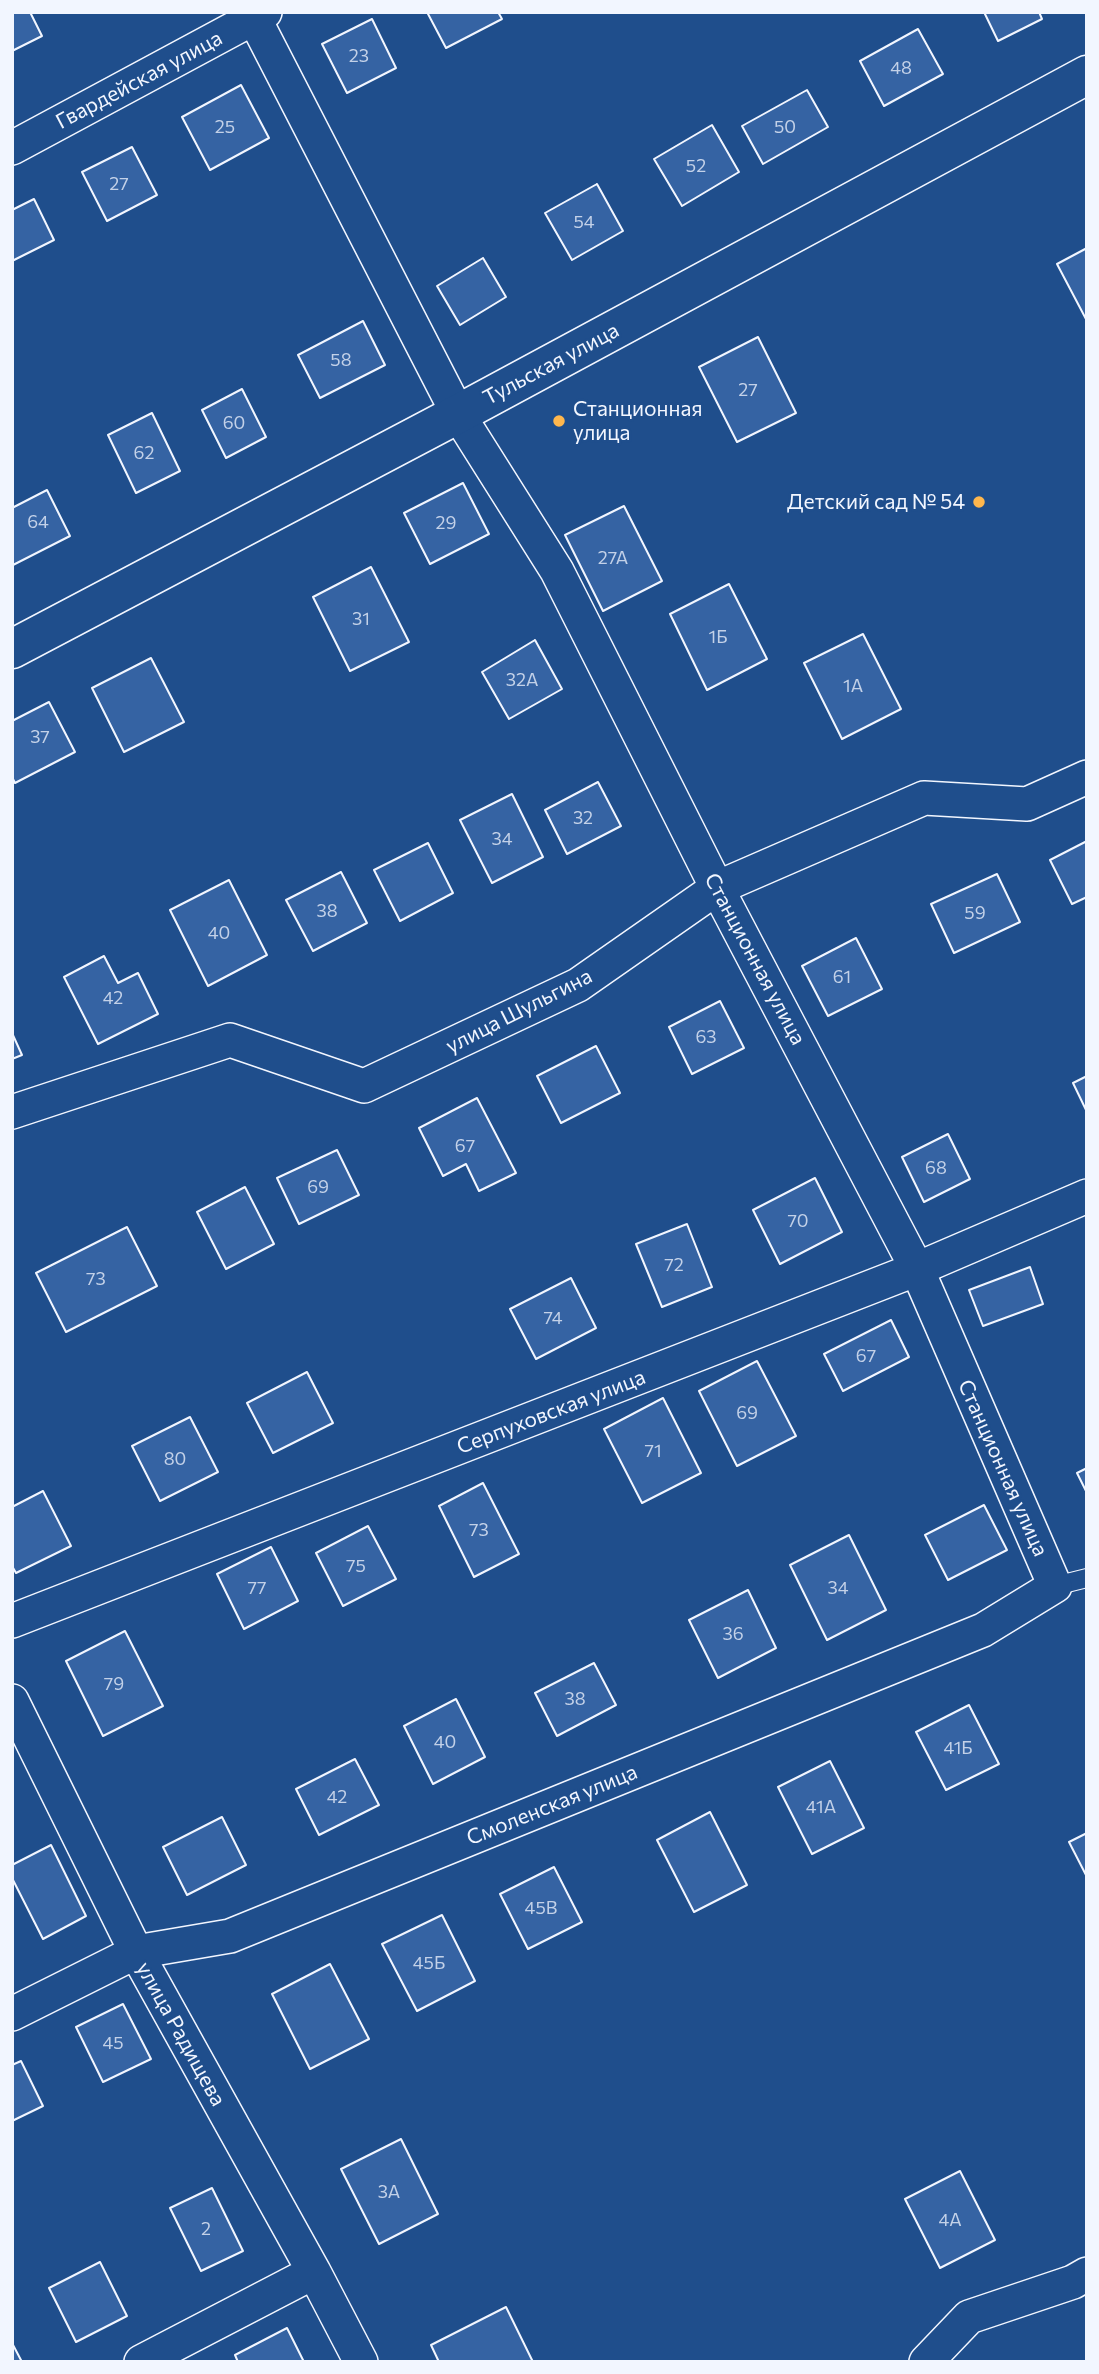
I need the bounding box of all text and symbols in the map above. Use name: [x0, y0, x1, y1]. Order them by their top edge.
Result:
street label: Гвардейская улица: [51, 25, 227, 135]
house number: 23: [349, 45, 369, 67]
house number: 48: [890, 57, 912, 79]
house number: 25: [215, 116, 235, 138]
house number: 50: [774, 116, 796, 138]
house number: 52: [686, 155, 706, 177]
house number: 27: [109, 173, 129, 195]
house number: 54: [573, 211, 595, 233]
street label: Тульская улица: [479, 318, 623, 410]
house number: 58: [330, 349, 352, 371]
house number: 27: [738, 379, 758, 401]
place label: Станционная улица: [573, 396, 702, 446]
house number: 60: [223, 412, 245, 434]
marker: Станционная улица: [551, 413, 567, 429]
house number: 62: [134, 442, 154, 464]
place label: Детский сад № 54: [787, 489, 965, 515]
marker: Детский сад № 54: [971, 494, 987, 510]
house number: 64: [27, 511, 49, 533]
house number: 29: [436, 512, 456, 534]
house number: 27А: [598, 547, 628, 569]
house number: 31: [352, 608, 370, 630]
house number: 1Б: [709, 626, 727, 648]
house number: 32А: [506, 669, 538, 691]
house number: 1А: [843, 675, 863, 697]
house number: 37: [30, 726, 50, 748]
house number: 32: [573, 807, 593, 829]
house number: 34: [491, 828, 513, 850]
street label: Станционная улица: [699, 869, 811, 1049]
house number: 38: [316, 900, 338, 922]
house number: 59: [964, 902, 986, 924]
house number: 40: [208, 922, 230, 944]
street label: улица Шульгина: [442, 963, 596, 1059]
house number: 61: [833, 966, 851, 988]
house number: 42: [103, 987, 123, 1009]
house number: 63: [695, 1026, 717, 1048]
house number: 67: [455, 1135, 475, 1157]
house number: 68: [925, 1157, 947, 1179]
house number: 69: [307, 1176, 329, 1198]
house number: 70: [787, 1210, 809, 1232]
house number: 72: [664, 1254, 684, 1276]
house number: 73: [86, 1268, 106, 1290]
house number: 74: [543, 1307, 563, 1329]
house number: 67: [856, 1345, 876, 1367]
street label: Серпуховская улица: [453, 1364, 649, 1460]
street label: Станционная улица: [953, 1376, 1053, 1560]
house number: 69: [736, 1402, 758, 1424]
house number: 71: [644, 1440, 662, 1462]
house number: 80: [164, 1448, 186, 1470]
house number: 73: [469, 1519, 489, 1541]
house number: 75: [346, 1555, 366, 1577]
house number: 77: [247, 1577, 267, 1599]
house number: 34: [827, 1577, 849, 1599]
house number: 36: [722, 1623, 744, 1645]
house number: 79: [104, 1673, 124, 1695]
house number: 38: [564, 1688, 586, 1710]
house number: 40: [434, 1731, 456, 1753]
house number: 41Б: [943, 1737, 973, 1759]
street label: Смоленская улица: [463, 1759, 641, 1851]
house number: 42: [327, 1786, 347, 1808]
house number: 41А: [806, 1796, 836, 1818]
house number: 45В: [525, 1897, 557, 1919]
house number: 45Б: [413, 1952, 445, 1974]
street label: улица Радищева: [131, 1958, 231, 2110]
house number: 45: [102, 2032, 124, 2054]
house number: 3А: [378, 2181, 400, 2203]
house number: 4А: [938, 2209, 962, 2231]
house number: 2: [201, 2218, 211, 2240]

